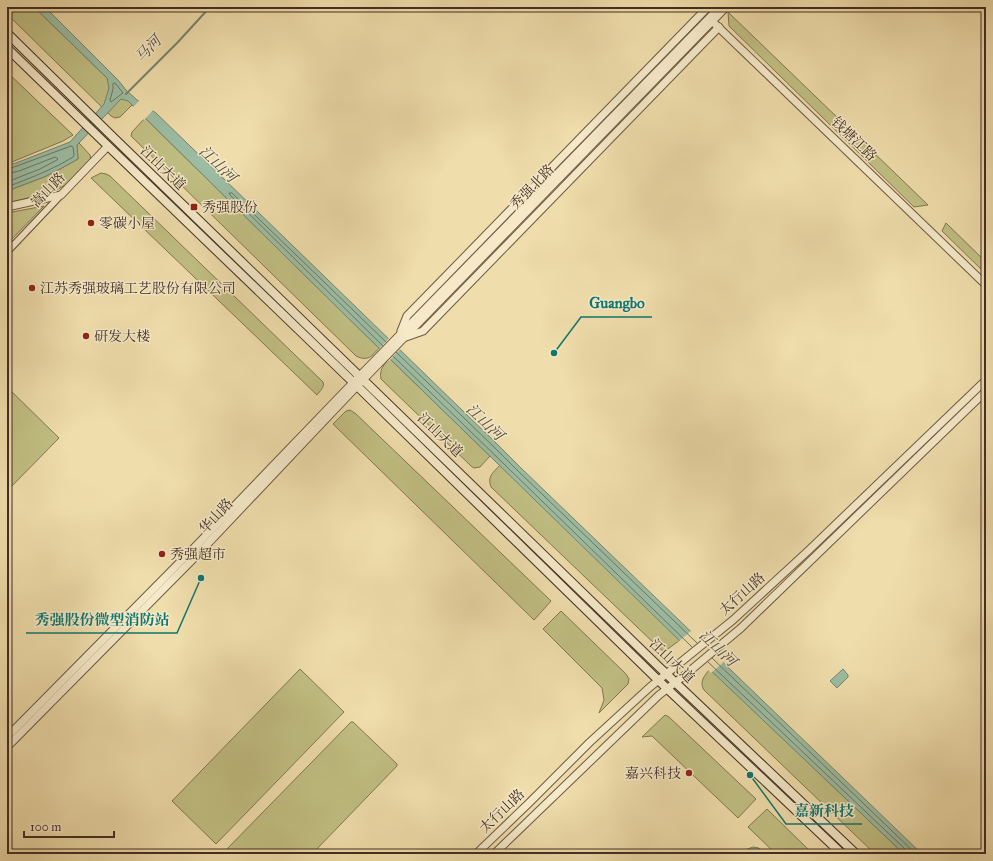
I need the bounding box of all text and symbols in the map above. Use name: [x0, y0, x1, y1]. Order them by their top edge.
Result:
water label: 马河: [131, 30, 167, 66]
street label: 钱塘江路: [828, 113, 880, 165]
street label: 江山大道: [137, 142, 189, 194]
water label: 江山河: [196, 142, 243, 188]
street label: 秀强北路: [506, 161, 558, 213]
street label: 嵩山路: [27, 169, 69, 211]
place label: 秀强股份: [202, 199, 258, 216]
marker: 秀强股份: [189, 202, 199, 212]
place label: 零碳小屋: [99, 215, 155, 232]
marker: 零碳小屋: [86, 218, 96, 228]
place label: 江苏秀强玻璃工艺股份有限公司: [40, 280, 236, 297]
marker: 江苏秀强玻璃工艺股份有限公司: [27, 283, 37, 293]
callout: Guangbo: [581, 290, 652, 317]
text: Guangbo: [589, 294, 645, 313]
place label: 研发大楼: [94, 328, 150, 345]
marker: 研发大楼: [81, 331, 91, 341]
water label: 江山河: [463, 400, 510, 446]
street label: 江山大道: [414, 409, 466, 461]
street label: 华山路: [195, 495, 237, 537]
place label: 秀强超市: [170, 546, 226, 563]
marker: 秀强超市: [157, 549, 167, 559]
street label: 太行山路: [716, 569, 768, 619]
callout: 秀强股份微型消防站: [26, 606, 177, 633]
text: 秀强股份微型消防站: [34, 611, 170, 629]
water label: 江山河: [696, 626, 743, 672]
street label: 江山大道: [646, 635, 698, 687]
place label: 嘉兴科技: [625, 765, 681, 782]
marker: 嘉兴科技: [684, 768, 694, 778]
street label: 太行山路: [476, 785, 528, 837]
callout: 嘉新科技: [786, 797, 862, 824]
text: 嘉新科技: [794, 802, 854, 820]
scale bar: [24, 813, 114, 839]
text: 100 m: [30, 820, 61, 834]

